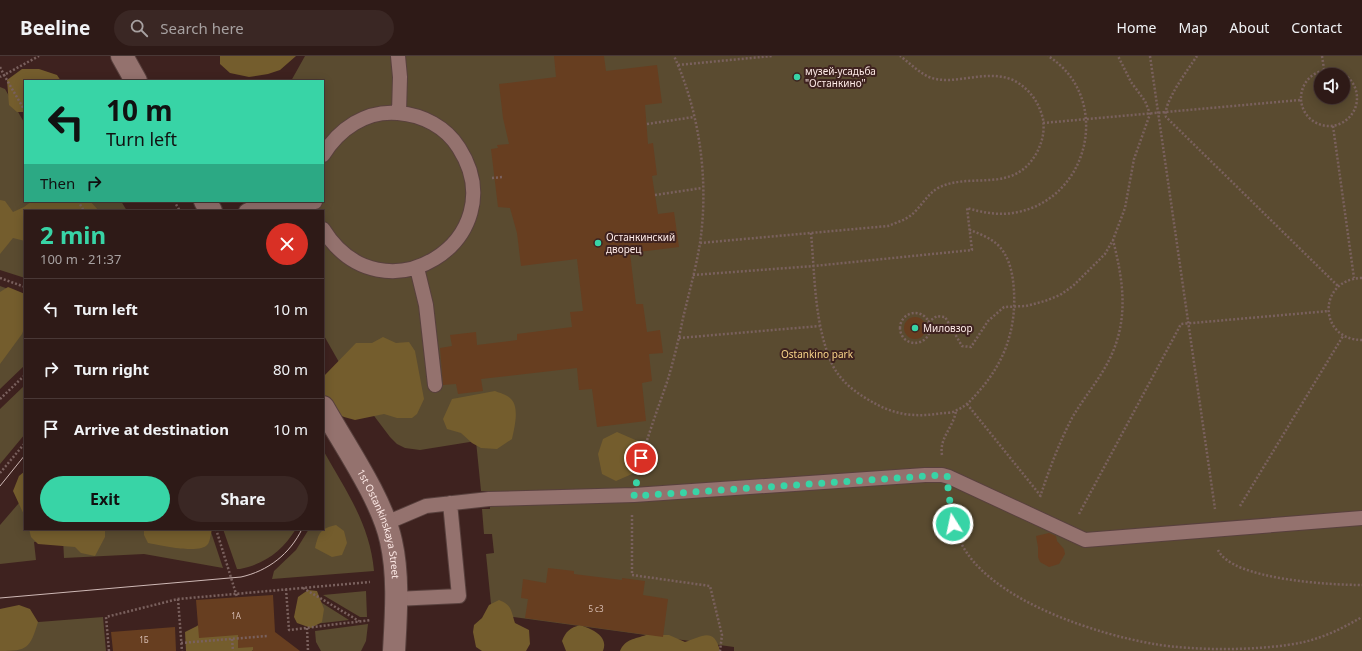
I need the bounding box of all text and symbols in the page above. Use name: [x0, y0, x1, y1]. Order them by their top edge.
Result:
search box: [114, 10, 394, 46]
text: Beeline: [20, 15, 90, 41]
icon: search: [128, 17, 150, 39]
text: Search here: [160, 18, 244, 38]
text: Home: [1117, 18, 1156, 37]
text: Map: [1178, 18, 1208, 37]
text: About: [1230, 18, 1269, 37]
text: Contact: [1291, 18, 1342, 37]
place label: музей-усадьба "Останкино": [805, 64, 876, 90]
map controls: [1314, 68, 1350, 104]
button: sound: [1314, 68, 1350, 104]
marker: музей-усадьба "Останкино": [792, 72, 802, 82]
text: 10 m: [106, 91, 173, 129]
icon: left: [40, 96, 92, 148]
text: Turn left: [106, 127, 177, 151]
icon: right: [83, 172, 105, 194]
text: Then: [40, 173, 75, 193]
text: 2 min: [40, 218, 106, 251]
button: close: [266, 223, 308, 265]
place label: Останкинский дворец: [606, 230, 675, 256]
marker: Останкинский дворец: [593, 238, 603, 248]
text: 100 m · 21:37: [40, 250, 121, 268]
icon: left: [40, 298, 62, 320]
text: Turn left: [74, 299, 138, 319]
text: 10 m: [273, 299, 308, 319]
place label: Миловзор: [923, 321, 973, 335]
marker: Миловзор: [910, 323, 920, 333]
park label: Ostankino park: [781, 347, 854, 361]
icon: right: [40, 358, 62, 380]
text: Turn right: [74, 359, 149, 379]
text: 80 m: [273, 359, 308, 379]
icon: arrive: [40, 418, 62, 440]
text: Arrive at destination: [74, 419, 229, 439]
text: 10 m: [273, 419, 308, 439]
pin: [624, 441, 658, 475]
icon: arrive: [630, 447, 652, 469]
street label: 1st Ostankinskaya Street: [354, 466, 403, 580]
button: Exit: [40, 476, 170, 522]
button: Share: [178, 476, 308, 522]
position arrow: [932, 503, 974, 545]
house number: 5 с3: [588, 603, 604, 614]
house number: 1А: [231, 610, 242, 621]
house number: 1Б: [139, 634, 149, 645]

